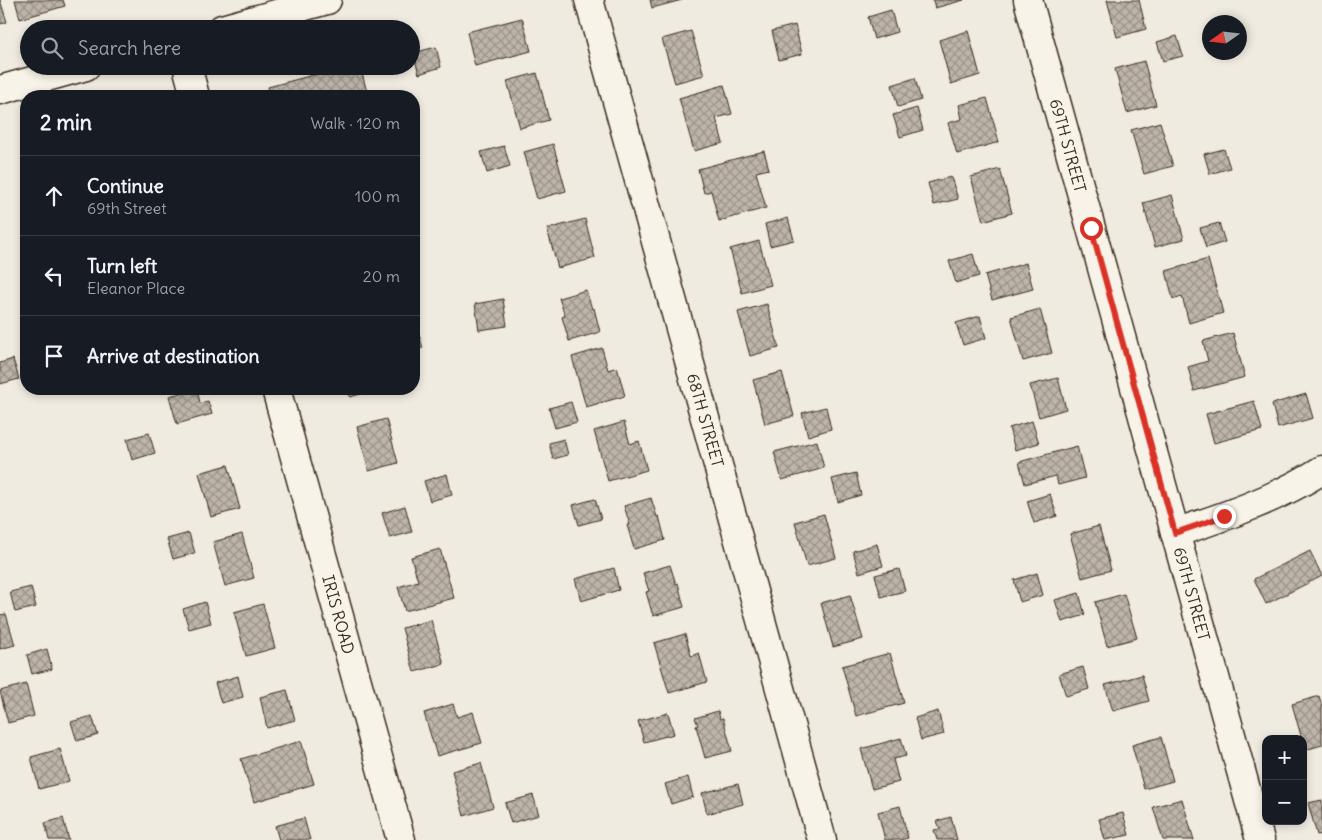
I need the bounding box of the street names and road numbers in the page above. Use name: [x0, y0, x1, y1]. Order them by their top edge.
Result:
street label: 69TH STREET: [1046, 96, 1091, 195]
street label: 68TH STREET: [683, 371, 728, 469]
street label: 69TH STREET: [1170, 545, 1214, 643]
street label: IRIS ROAD: [318, 573, 359, 656]

